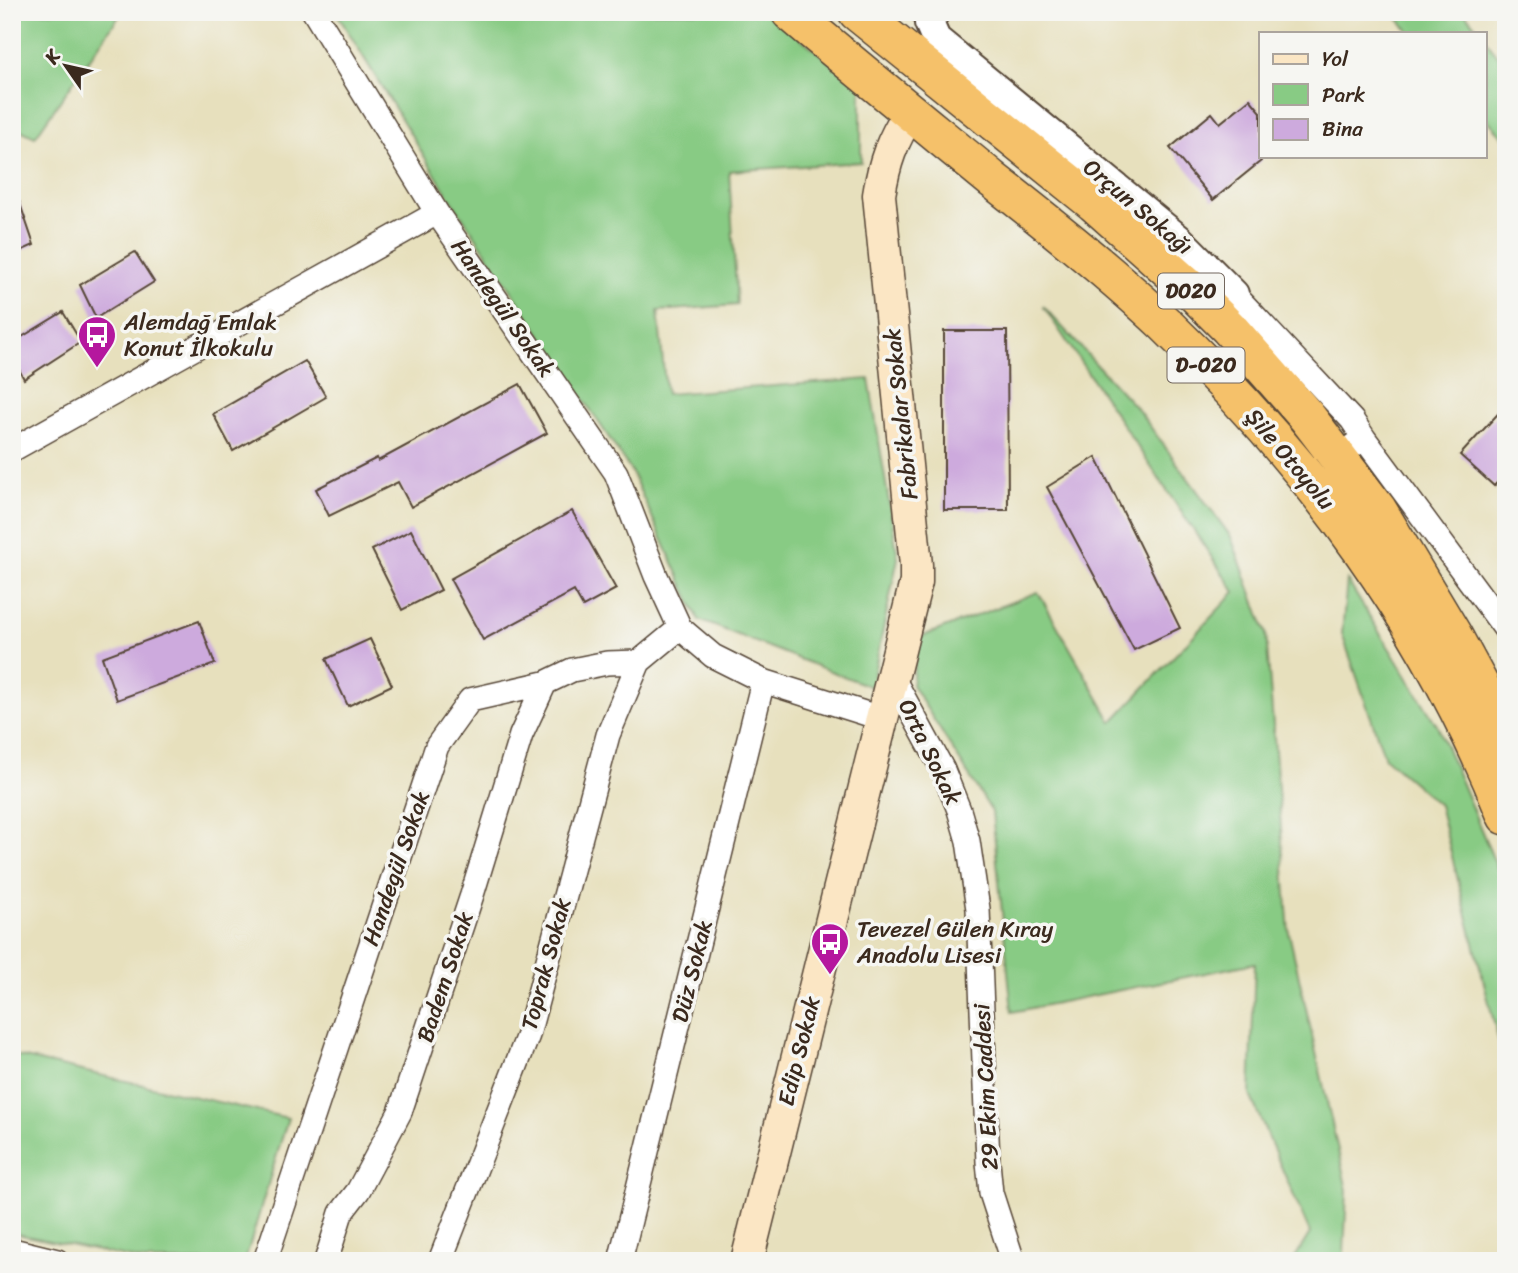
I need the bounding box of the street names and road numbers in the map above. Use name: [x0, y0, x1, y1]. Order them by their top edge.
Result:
street label: Orçun Sokağı: [1073, 148, 1203, 266]
street label: Handegül Sokak: [440, 230, 566, 386]
road number: D020: [1158, 274, 1224, 308]
street label: Fabrikalar Sokak: [872, 326, 930, 502]
road number: D-020: [1168, 348, 1244, 382]
street label: Şile Otoyolu: [1234, 398, 1346, 520]
street label: Orta Sokak: [887, 692, 974, 813]
street label: Handegül Sokak: [350, 785, 442, 951]
street label: Toprak Sokak: [509, 893, 583, 1035]
street label: Badem Sokak: [405, 906, 486, 1048]
street label: Düz Sokak: [659, 915, 725, 1027]
street label: Edip Sokak: [766, 991, 833, 1110]
street label: 29 Ekim Caddesi: [961, 1002, 1011, 1171]

